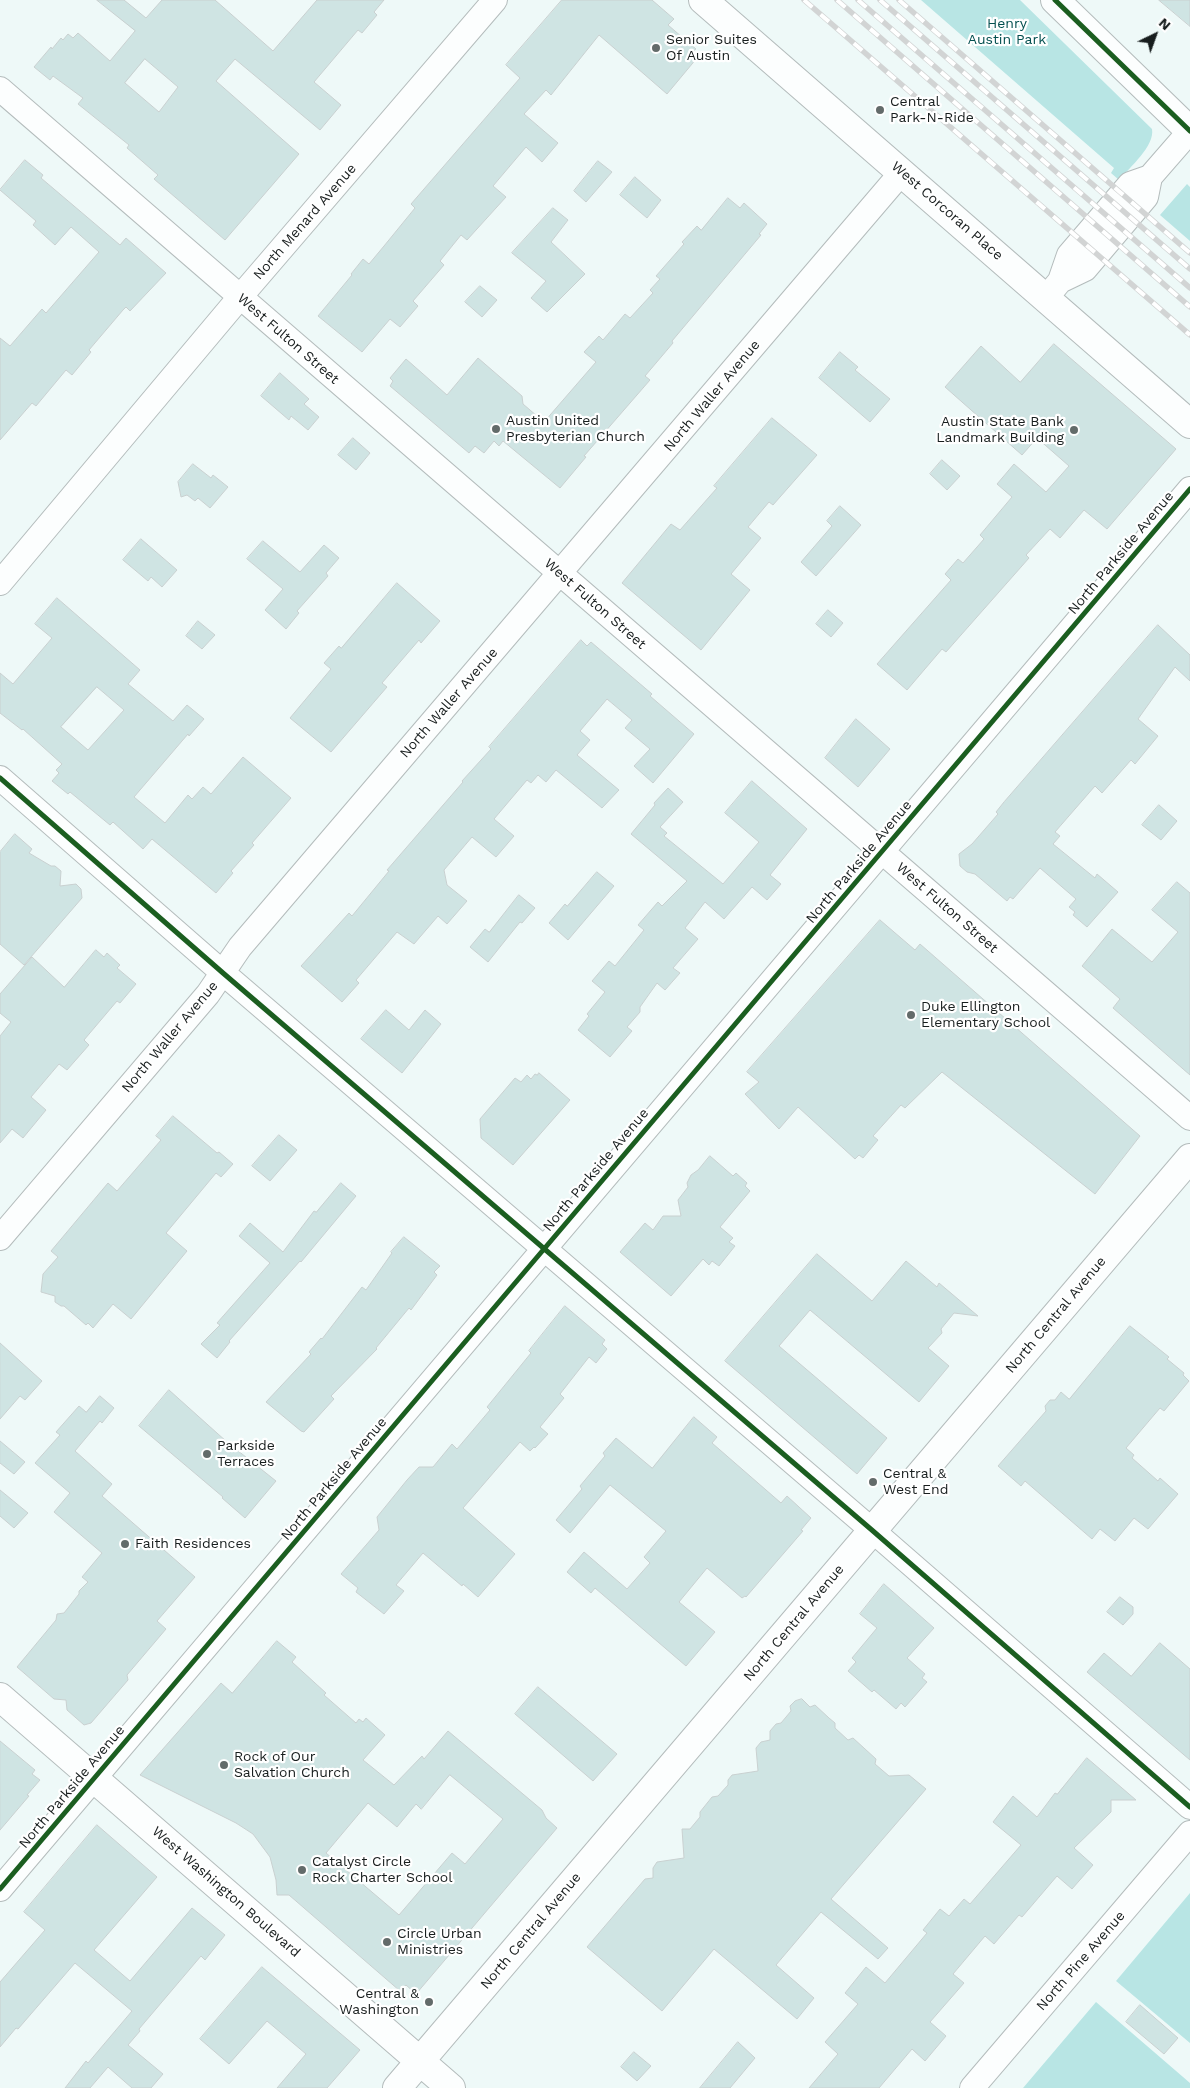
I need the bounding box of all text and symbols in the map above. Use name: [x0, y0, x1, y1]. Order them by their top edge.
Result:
north arrow: [1130, 10, 1180, 60]
text: N: [1156, 14, 1174, 33]
park label: Henry Austin Park: [968, 16, 1046, 48]
place label: Senior Suites Of Austin: [666, 32, 757, 64]
marker: Senior Suites Of Austin: [650, 42, 662, 54]
place label: Central Park-N-Ride: [890, 94, 974, 126]
marker: Central Park-N-Ride: [874, 104, 886, 116]
street label: West Corcoran Place: [888, 158, 1006, 264]
street label: North Menard Avenue: [250, 161, 360, 283]
street label: West Fulton Street: [234, 290, 342, 388]
street label: North Waller Avenue: [660, 337, 764, 455]
place label: Austin United Presbyterian Church: [506, 413, 645, 446]
place label: Austin State Bank Landmark Building: [936, 414, 1064, 447]
marker: Austin United Presbyterian Church: [490, 423, 502, 435]
marker: Austin State Bank Landmark Building: [1068, 424, 1080, 436]
street label: North Parkside Avenue: [1065, 488, 1177, 618]
street label: West Fulton Street: [541, 555, 649, 653]
street label: North Waller Avenue: [397, 644, 501, 762]
street label: North Parkside Avenue: [803, 797, 915, 927]
street label: West Fulton Street: [893, 859, 1001, 957]
street label: North Waller Avenue: [118, 978, 222, 1096]
place label: Duke Ellington Elementary School: [921, 999, 1050, 1032]
marker: Duke Ellington Elementary School: [905, 1009, 917, 1021]
street label: North Parkside Avenue: [540, 1105, 652, 1235]
street label: North Central Avenue: [1002, 1253, 1110, 1377]
street label: North Parkside Avenue: [278, 1414, 390, 1544]
place label: Parkside Terraces: [217, 1438, 275, 1470]
marker: Parkside Terraces: [201, 1448, 213, 1460]
place label: Central & West End: [883, 1466, 948, 1498]
marker: Central & West End: [867, 1476, 879, 1488]
place label: Faith Residences: [135, 1536, 251, 1552]
marker: Faith Residences: [119, 1538, 131, 1550]
street label: North Central Avenue: [740, 1561, 848, 1685]
street label: North Parkside Avenue: [16, 1722, 128, 1852]
place label: Rock of Our Salvation Church: [234, 1749, 350, 1781]
marker: Rock of Our Salvation Church: [218, 1759, 230, 1771]
street label: West Washington Boulevard: [148, 1823, 304, 1961]
place label: Catalyst Circle Rock Charter School: [312, 1854, 453, 1886]
marker: Catalyst Circle Rock Charter School: [296, 1864, 308, 1876]
street label: North Central Avenue: [477, 1869, 585, 1993]
street label: North Pine Avenue: [1033, 1908, 1129, 2014]
place label: Circle Urban Ministries: [397, 1926, 482, 1958]
marker: Circle Urban Ministries: [381, 1936, 393, 1948]
place label: Central & Washington: [339, 1986, 419, 2018]
marker: Central & Washington: [423, 1996, 435, 2008]

